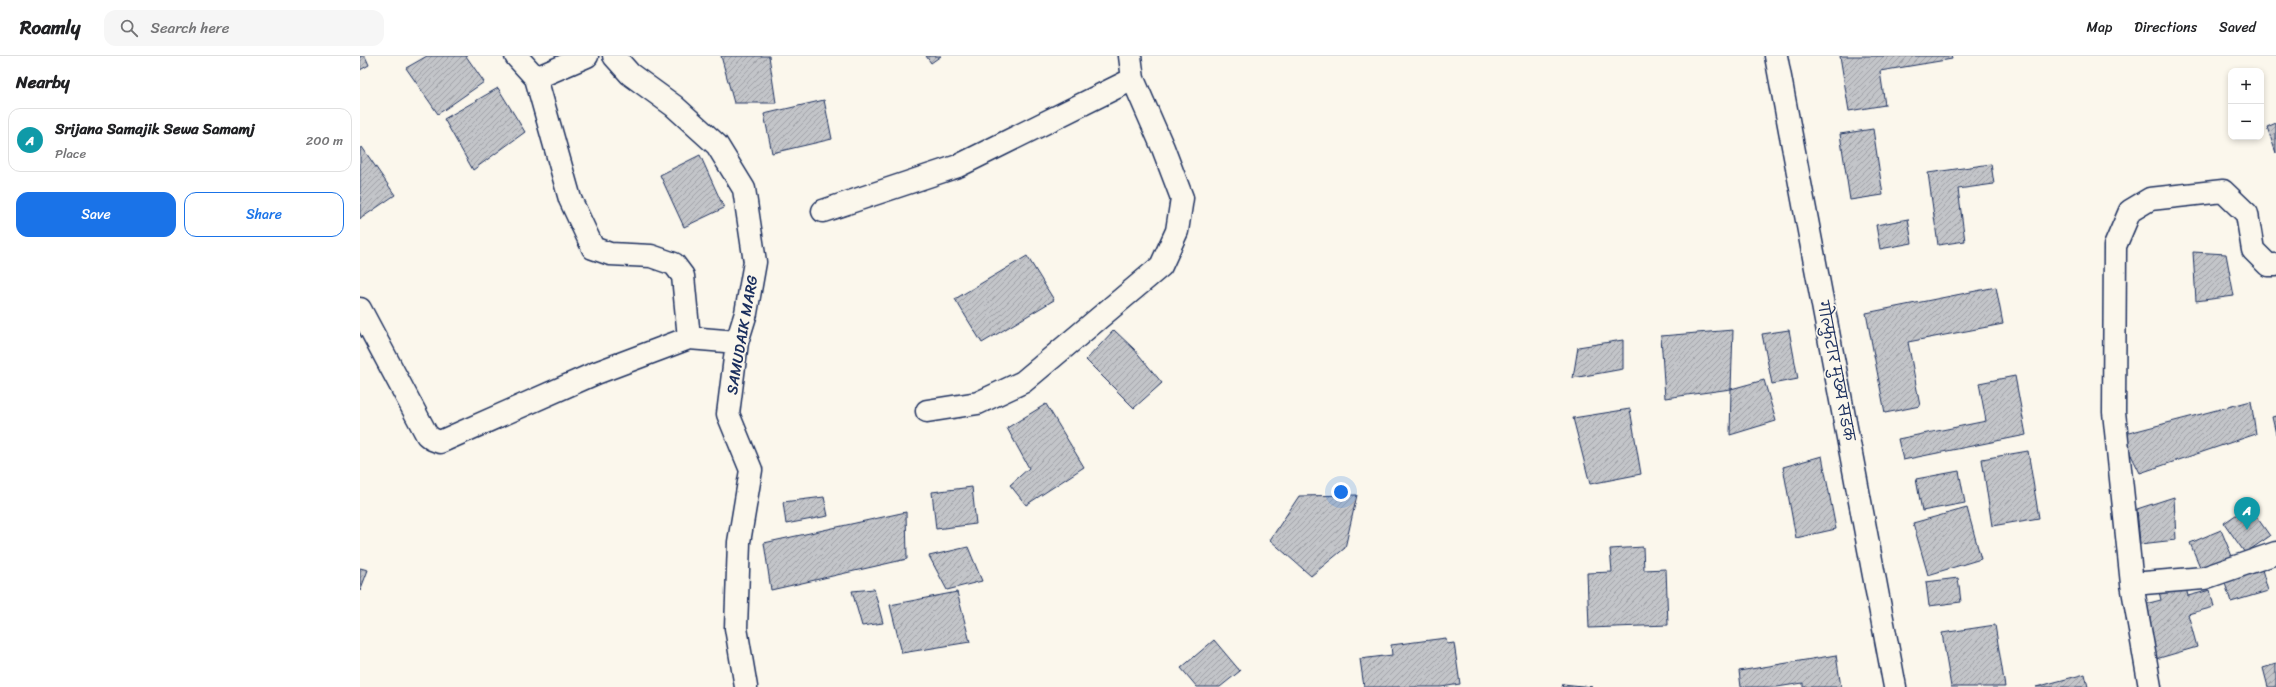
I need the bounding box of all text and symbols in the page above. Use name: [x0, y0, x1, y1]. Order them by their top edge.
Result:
search box: [104, 10, 384, 46]
text: Roamly: [20, 11, 80, 44]
text: Search here: [150, 15, 229, 41]
text: Map: [2086, 15, 2112, 40]
text: Directions: [2134, 15, 2197, 40]
text: Saved: [2219, 15, 2256, 40]
icon: search: [118, 17, 140, 39]
text: Nearby: [16, 67, 70, 97]
map controls: [2228, 68, 2264, 140]
button: +: [2228, 68, 2264, 104]
button: −: [2228, 104, 2264, 140]
text: Srijana Samajik Sewa Samamj: [55, 116, 255, 142]
text: A: [26, 129, 34, 152]
text: 200 m: [306, 129, 343, 152]
text: Place: [55, 142, 86, 165]
button: Save: [16, 192, 176, 237]
button: Share: [184, 192, 344, 237]
street label: SAMUDAIK MARG: [719, 273, 765, 397]
street label: गोल्फुटार मुख्य सडक: [1809, 298, 1863, 445]
your location: [1331, 482, 1351, 502]
pin: A: [2234, 497, 2260, 530]

